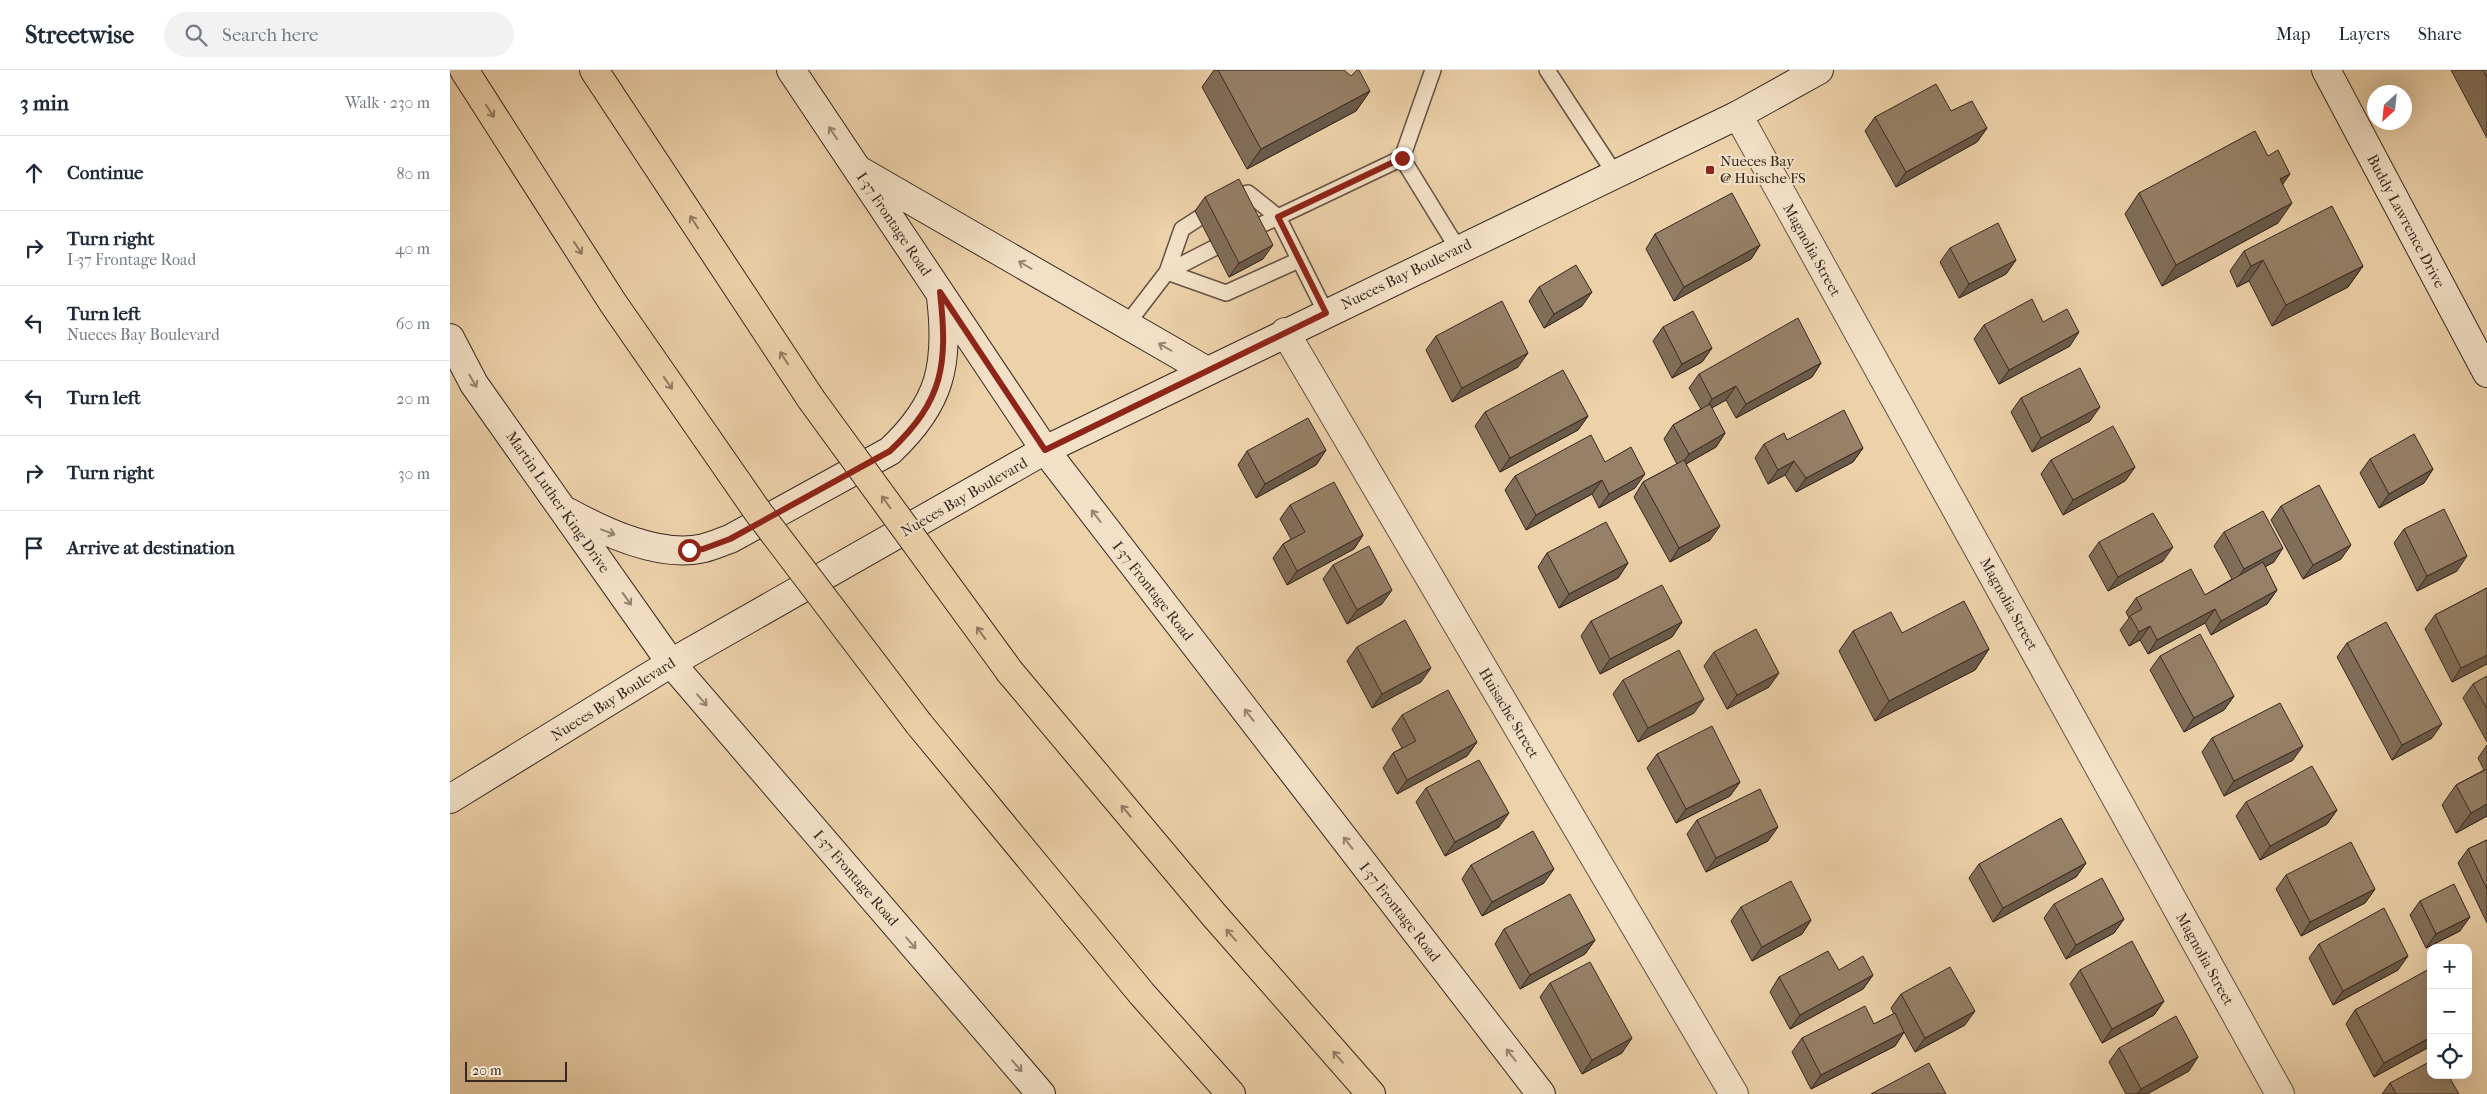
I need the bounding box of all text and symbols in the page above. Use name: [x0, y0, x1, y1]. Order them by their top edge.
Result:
search box: [164, 12, 514, 57]
text: Streetwise: [25, 21, 134, 49]
icon: search: [182, 21, 210, 49]
text: Search here: [222, 24, 318, 46]
text: Map: [2276, 24, 2310, 45]
text: Layers: [2338, 24, 2390, 45]
text: Share: [2418, 24, 2462, 45]
north arrow: [2367, 85, 2412, 130]
text: 3 min: [20, 91, 69, 115]
text: Walk · 230 m: [345, 93, 430, 112]
one-way arrow: [485, 104, 495, 118]
one-way arrow: [828, 127, 838, 141]
route end: [1391, 147, 1414, 170]
street label: Buddy Lawrence Drive: [2363, 151, 2449, 291]
place label: Nueces Bay @ Huische FS: [1720, 152, 1806, 187]
icon: ahead: [20, 159, 48, 187]
text: Continue: [67, 162, 143, 184]
text: 80 m: [396, 164, 430, 183]
marker: Nueces Bay @ Huische FS: [1704, 164, 1716, 176]
street label: I-37 Frontage Road: [853, 169, 936, 280]
street label: Magnolia Street: [1779, 201, 1845, 300]
one-way arrow: [689, 216, 699, 230]
text: Turn right: [67, 228, 154, 250]
icon: right: [20, 234, 48, 262]
street label: Nueces Bay Boulevard: [1338, 234, 1475, 313]
text: 40 m: [395, 239, 430, 258]
one-way arrow: [573, 240, 583, 254]
text: I-37 Frontage Road: [67, 250, 196, 269]
one-way arrow: [1018, 260, 1032, 270]
text: Turn left: [67, 303, 141, 325]
icon: left: [20, 309, 48, 337]
text: 60 m: [396, 314, 430, 333]
text: Nueces Bay Boulevard: [67, 325, 220, 344]
one-way arrow: [1159, 341, 1173, 351]
one-way arrow: [779, 351, 789, 365]
one-way arrow: [468, 373, 478, 387]
one-way arrow: [663, 376, 673, 390]
icon: left: [20, 384, 48, 412]
text: Turn left: [67, 387, 141, 409]
text: 20 m: [396, 389, 430, 408]
street label: Martin Luther King Drive: [502, 428, 614, 577]
street label: Nueces Bay Boulevard: [898, 453, 1031, 541]
icon: right: [20, 459, 48, 487]
text: Turn right: [67, 462, 154, 484]
text: 30 m: [398, 464, 430, 483]
one-way arrow: [881, 495, 891, 509]
one-way arrow: [1091, 510, 1102, 523]
one-way arrow: [600, 528, 615, 537]
icon: arrive: [20, 534, 48, 562]
text: Arrive at destination: [67, 537, 235, 559]
street label: I-37 Frontage Road: [1109, 538, 1198, 645]
route start: [678, 539, 701, 562]
street label: Magnolia Street: [1976, 555, 2042, 654]
one-way arrow: [622, 592, 632, 606]
one-way arrow: [976, 627, 987, 640]
street label: Nueces Bay Boulevard: [548, 653, 679, 745]
street label: Huisache Street: [1475, 665, 1543, 762]
one-way arrow: [697, 693, 708, 706]
one-way arrow: [1243, 709, 1254, 722]
one-way arrow: [1121, 805, 1132, 818]
street label: I-37 Frontage Road: [809, 826, 903, 930]
one-way arrow: [1342, 837, 1353, 850]
street label: I-37 Frontage Road: [1356, 859, 1445, 966]
street label: Magnolia Street: [2172, 910, 2238, 1009]
one-way arrow: [1226, 929, 1237, 942]
one-way arrow: [905, 936, 916, 949]
map controls: [2427, 944, 2472, 1079]
button: +: [2427, 944, 2472, 989]
button: −: [2427, 989, 2472, 1034]
button: locate: [2427, 1034, 2472, 1079]
one-way arrow: [1506, 1048, 1516, 1062]
one-way arrow: [1333, 1051, 1344, 1064]
scale bar: [465, 1059, 568, 1082]
one-way arrow: [1011, 1059, 1022, 1072]
text: 20 m: [472, 1062, 502, 1079]

